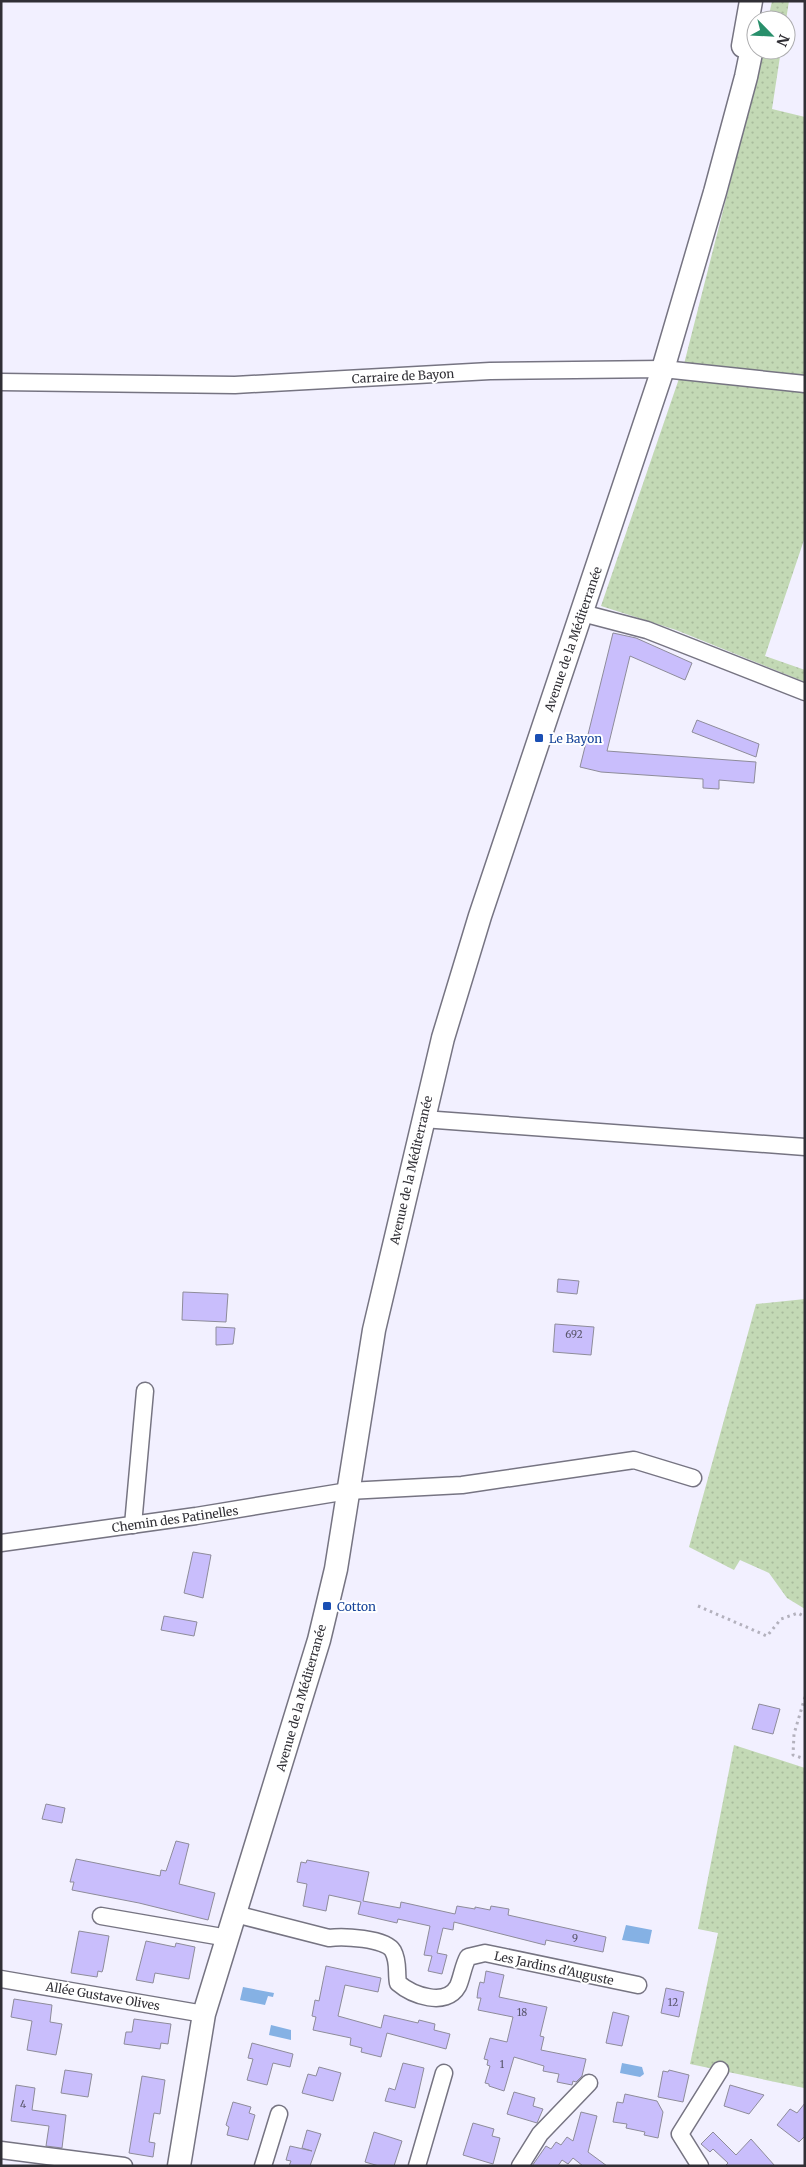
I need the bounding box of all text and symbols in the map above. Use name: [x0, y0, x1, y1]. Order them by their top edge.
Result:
north arrow: [746, 10, 796, 60]
text: N: [772, 32, 793, 49]
street label: Carraire de Bayon: [351, 366, 455, 386]
street label: Avenue de la Méditerranée: [541, 565, 605, 714]
place label: Le Bayon: [549, 731, 602, 746]
marker: Le Bayon: [533, 732, 545, 744]
street label: Avenue de la Méditerranée: [386, 1094, 435, 1247]
house number: 692: [565, 1328, 583, 1341]
street label: Chemin des Patinelles: [111, 1503, 239, 1535]
place label: Cotton: [337, 1599, 376, 1614]
marker: Cotton: [321, 1600, 333, 1612]
street label: Avenue de la Méditerranée: [273, 1623, 329, 1774]
house number: 9: [572, 1932, 578, 1945]
street label: Les Jardins d'Auguste: [493, 1948, 615, 1988]
street label: Allée Gustave Olives: [44, 1978, 161, 2013]
house number: 12: [668, 1996, 678, 2009]
house number: 18: [517, 2006, 527, 2019]
house number: 1: [500, 2058, 505, 2071]
house number: 4: [20, 2098, 26, 2111]

